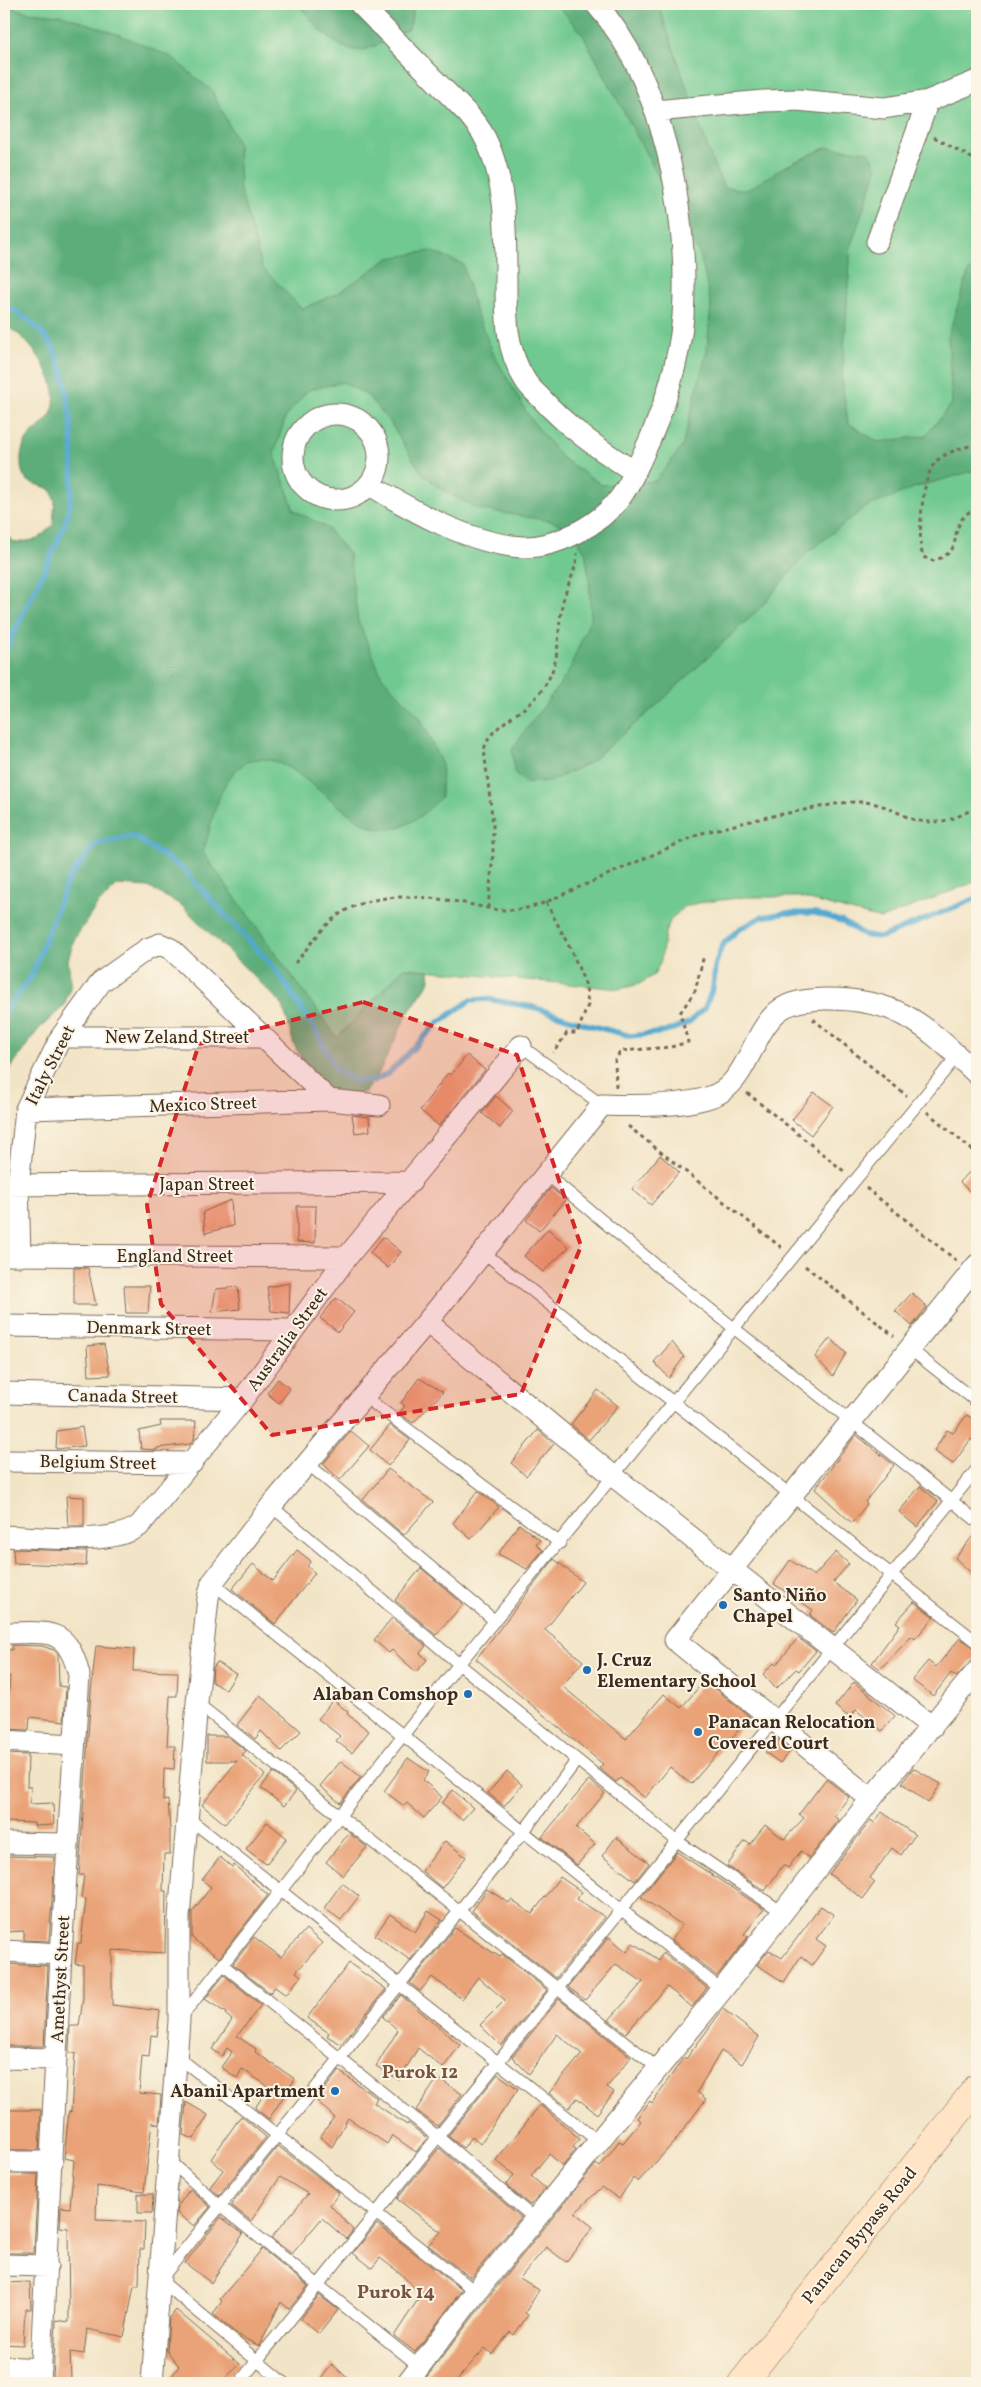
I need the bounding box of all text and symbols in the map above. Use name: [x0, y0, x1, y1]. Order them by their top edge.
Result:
street label: Italy Street: [20, 1021, 82, 1110]
street label: New Zeland Street: [105, 1026, 249, 1051]
street label: Mexico Street: [149, 1091, 258, 1120]
street label: Japan Street: [159, 1173, 255, 1198]
street label: England Street: [117, 1245, 233, 1270]
street label: Australia Street: [242, 1283, 335, 1397]
street label: Denmark Street: [86, 1316, 212, 1343]
street label: Canada Street: [68, 1384, 178, 1411]
street label: Belgium Street: [39, 1450, 156, 1477]
place label: Santo Niño Chapel: [733, 1584, 826, 1630]
marker: Santo Niño Chapel: [717, 1599, 729, 1611]
place label: J. Cruz Elementary School: [596, 1649, 757, 1695]
marker: J. Cruz Elementary School: [581, 1664, 593, 1676]
place label: Alaban Comshop: [313, 1683, 458, 1708]
marker: Alaban Comshop: [462, 1688, 474, 1700]
place label: Panacan Relocation Covered Court: [708, 1711, 876, 1757]
marker: Panacan Relocation Covered Court: [692, 1726, 704, 1738]
street label: Amethyst Street: [46, 1915, 77, 2044]
district label: Purok 12: [382, 2060, 458, 2086]
place label: Abanil Apartment: [170, 2080, 325, 2105]
marker: Abanil Apartment: [329, 2085, 341, 2097]
street label: Panacan Bypass Road: [797, 2162, 923, 2310]
district label: Purok 14: [357, 2280, 435, 2306]

